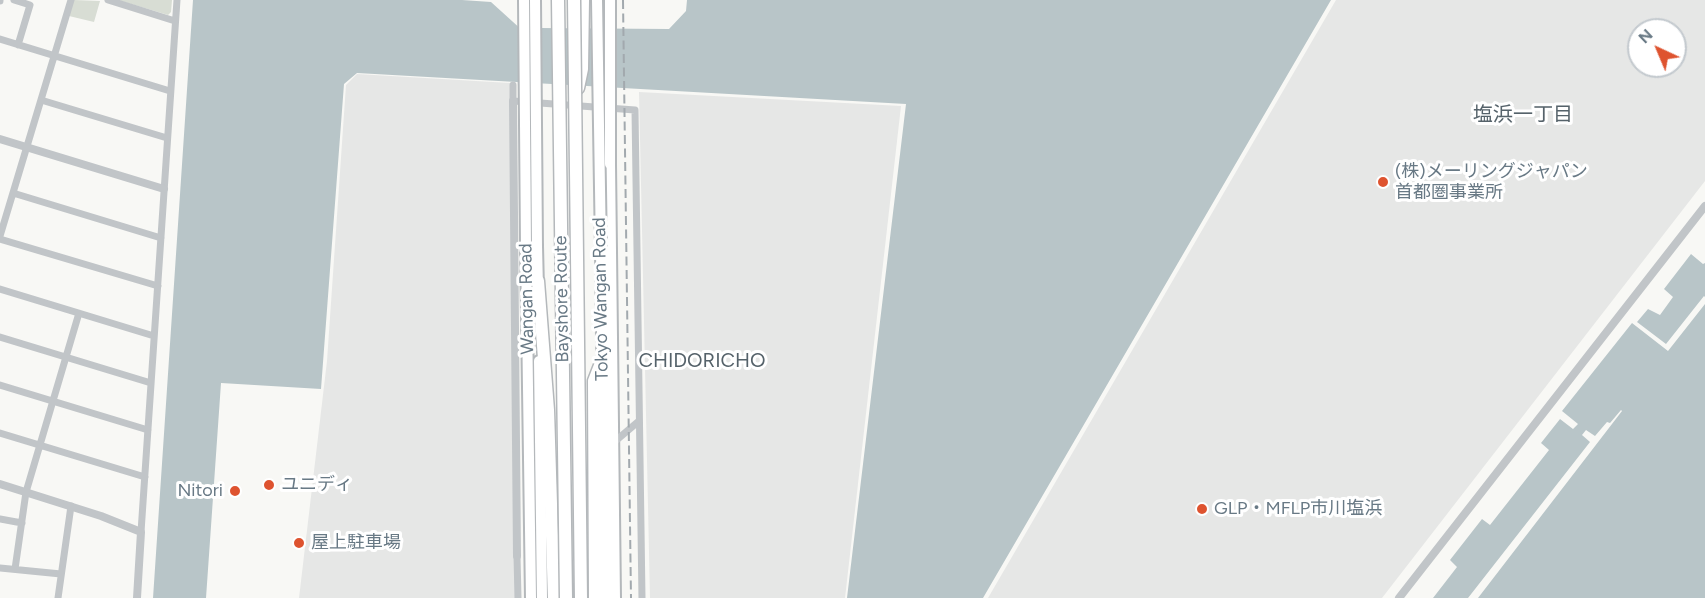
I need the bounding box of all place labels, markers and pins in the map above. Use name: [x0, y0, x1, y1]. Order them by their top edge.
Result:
place label: (株)メーリングジャパン 首都圏事業所: [1395, 161, 1588, 204]
marker: (株)メーリングジャパン 首都圏事業所: [1376, 175, 1390, 189]
place label: ユニディ: [281, 474, 353, 496]
marker: ユニディ: [262, 478, 276, 492]
place label: Nitori: [177, 480, 223, 502]
marker: Nitori: [228, 484, 242, 498]
place label: GLP・MFLP市川塩浜: [1214, 498, 1382, 520]
marker: GLP・MFLP市川塩浜: [1195, 502, 1209, 516]
place label: 屋上駐車場: [311, 532, 401, 554]
marker: 屋上駐車場: [292, 536, 306, 550]

